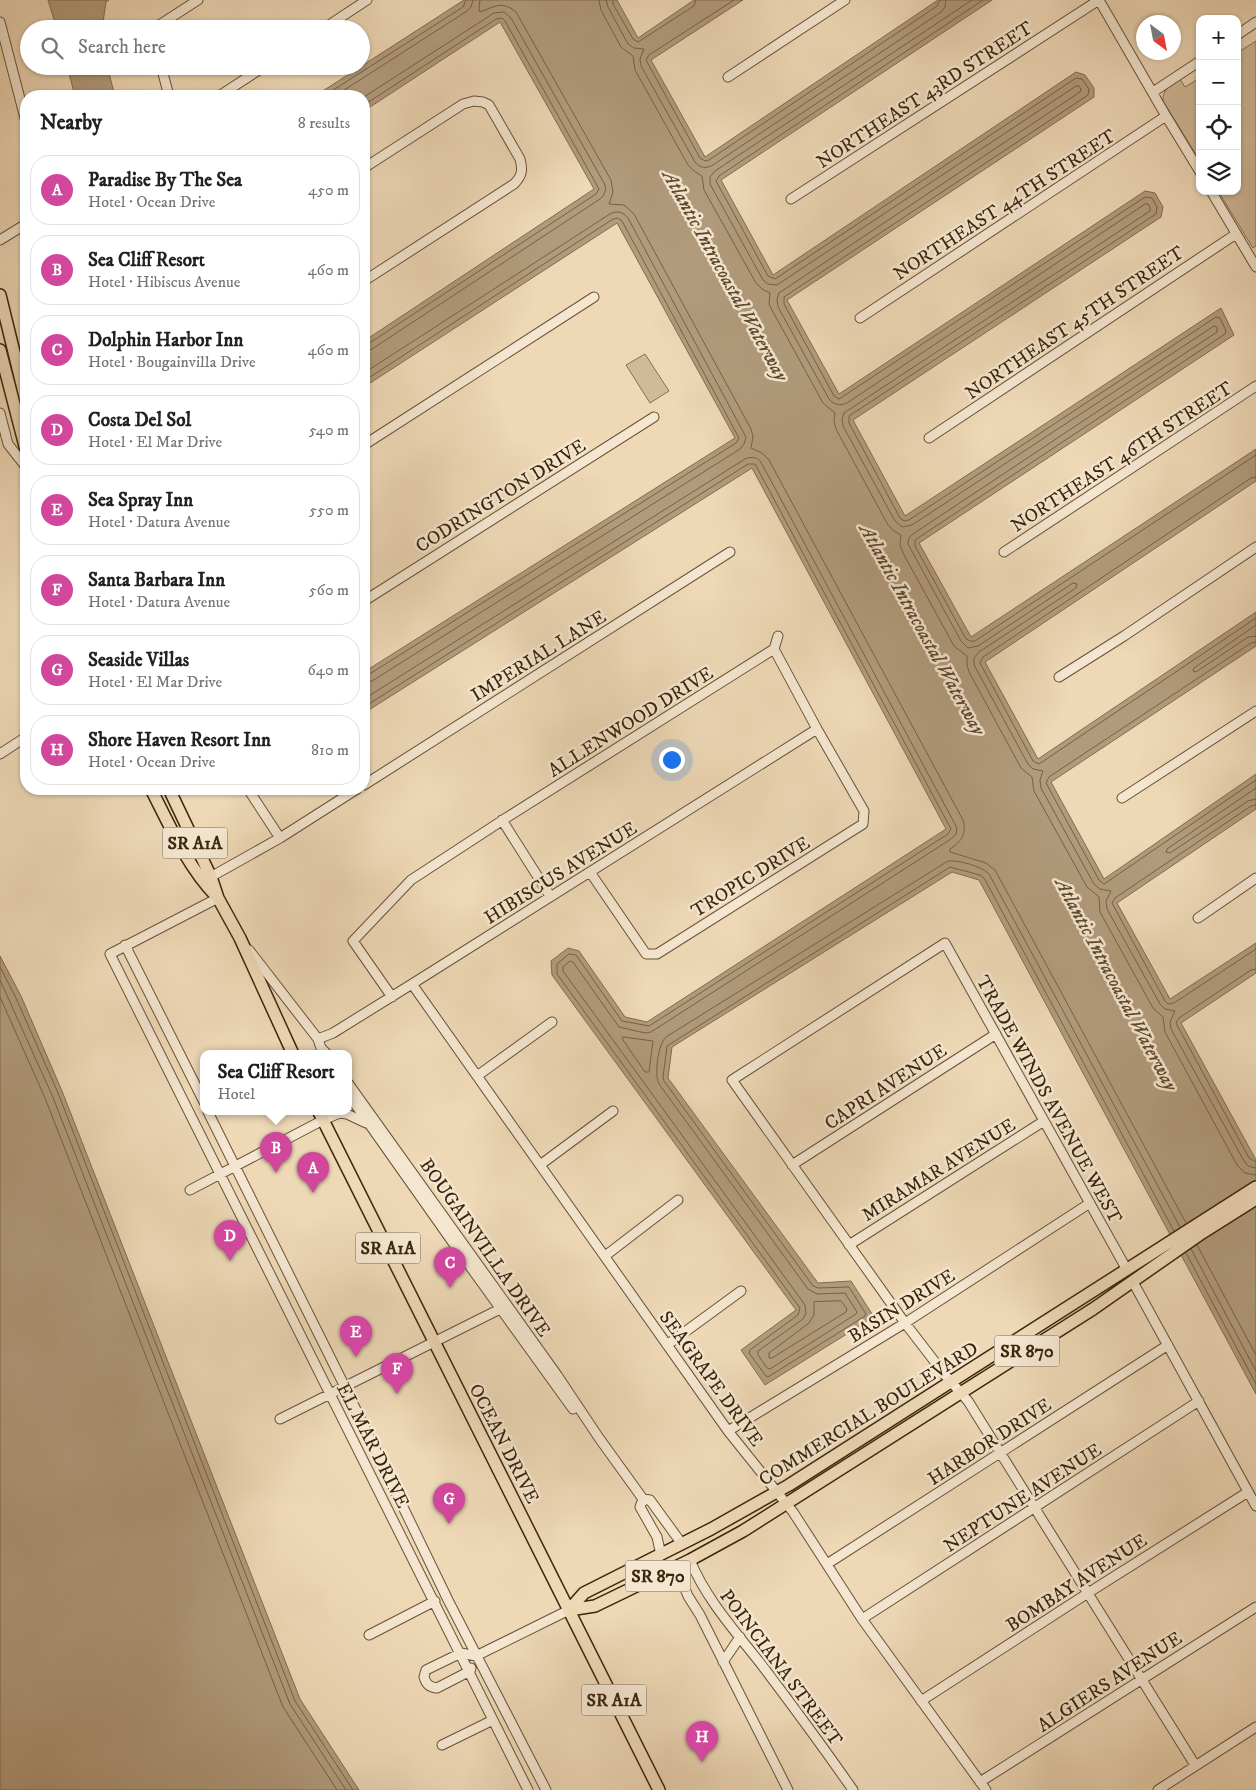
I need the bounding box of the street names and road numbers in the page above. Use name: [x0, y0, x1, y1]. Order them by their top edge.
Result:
street label: NORTHEAST 43RD STREET: [813, 16, 1038, 174]
street label: NORTHEAST 44TH STREET: [889, 124, 1121, 286]
street label: NORTHEAST 45TH STREET: [961, 241, 1189, 405]
street label: NORTHEAST 46TH STREET: [1007, 377, 1237, 537]
street label: CODRINGTON DRIVE: [412, 435, 590, 558]
street label: IMPERIAL LANE: [467, 605, 611, 707]
street label: ALLENWOOD DRIVE: [544, 662, 718, 783]
street label: HIBISCUS AVENUE: [480, 817, 641, 930]
road number: SR A1A: [162, 828, 228, 858]
street label: TROPIC DRIVE: [687, 832, 814, 923]
street label: TRADE WINDS AVENUE WEST: [971, 972, 1127, 1228]
street label: CAPRI AVENUE: [820, 1039, 951, 1135]
street label: MIRAMAR AVENUE: [858, 1114, 1020, 1227]
street label: BOUGAINVILLA DRIVE: [414, 1154, 555, 1341]
road number: SR A1A: [356, 1232, 420, 1264]
street label: BASIN DRIVE: [844, 1264, 959, 1348]
street label: SEAGRAPE DRIVE: [654, 1307, 768, 1451]
road number: SR 870: [994, 1335, 1060, 1366]
street label: COMMERCIAL BOULEVARD: [755, 1337, 983, 1491]
street label: EL MAR DRIVE: [331, 1379, 414, 1512]
street label: OCEAN DRIVE: [464, 1380, 544, 1507]
street label: HARBOR DRIVE: [924, 1394, 1056, 1491]
street label: NEPTUNE AVENUE: [940, 1439, 1106, 1558]
street label: BOMBAY AVENUE: [1002, 1529, 1152, 1637]
road number: SR 870: [626, 1560, 690, 1592]
street label: POINCIANA STREET: [715, 1585, 847, 1751]
street label: ALGIERS AVENUE: [1033, 1627, 1186, 1738]
road number: SR A1A: [582, 1684, 646, 1716]

